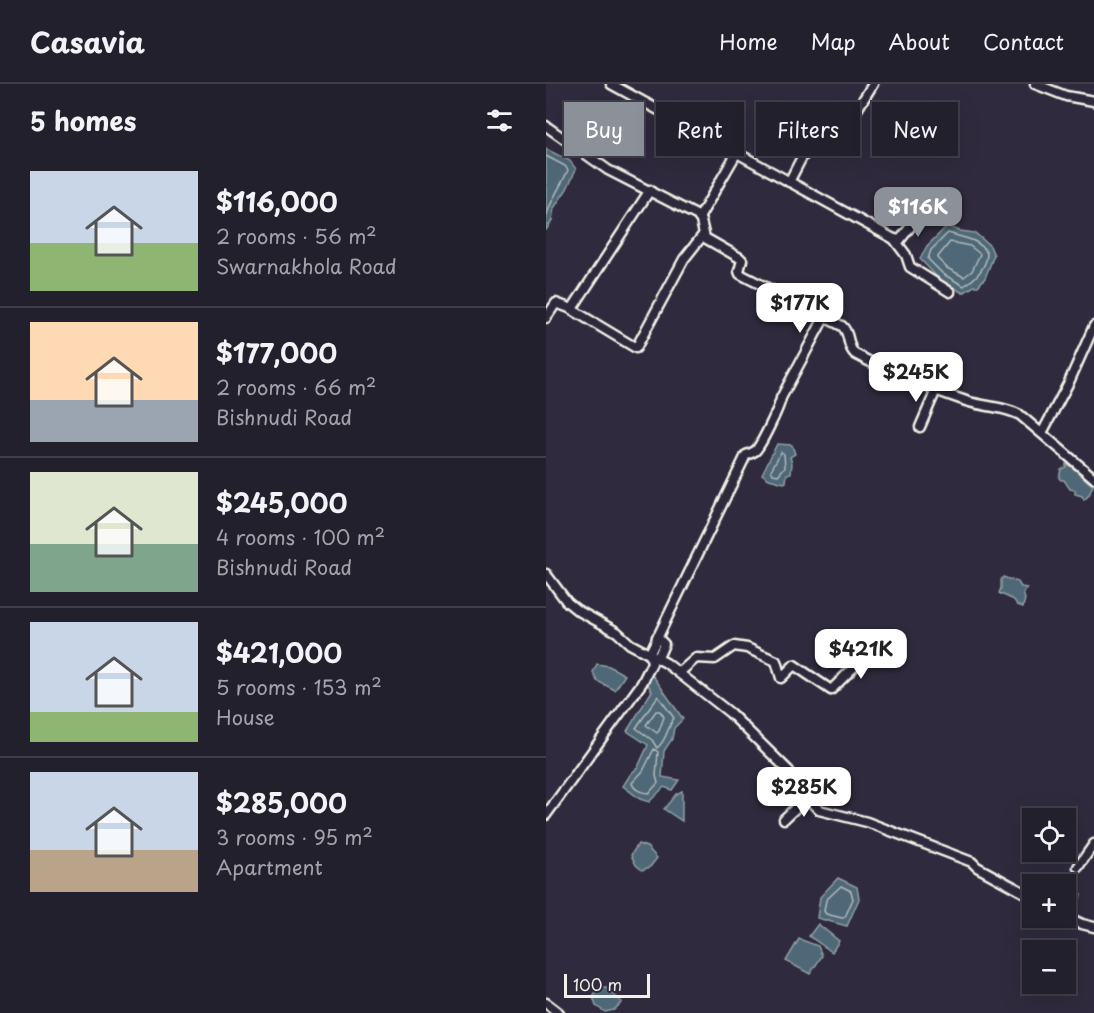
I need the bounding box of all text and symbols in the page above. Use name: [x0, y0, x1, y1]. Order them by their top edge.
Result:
text: Casavia: [30, 20, 145, 63]
text: Home: [719, 25, 778, 57]
text: Map: [811, 25, 856, 57]
text: About: [889, 25, 950, 57]
text: Contact: [983, 25, 1064, 57]
text: 5 homes: [30, 101, 136, 140]
chip: Buy: [564, 102, 644, 156]
chip: Rent: [656, 102, 744, 156]
chip: Filters: [756, 102, 860, 156]
chip: New: [872, 102, 958, 156]
icon: filters: [483, 104, 516, 137]
text: $116,000: [216, 182, 338, 221]
pin: $116K: [876, 187, 960, 238]
text: $116K: [888, 191, 948, 221]
icon: home: [78, 195, 150, 267]
text: 2 rooms · 56 m²: [216, 221, 377, 251]
text: Swarnakhola Road: [216, 251, 397, 281]
pin: $177K: [758, 283, 842, 334]
text: $177K: [770, 287, 830, 317]
text: $177,000: [216, 333, 337, 372]
icon: home: [78, 346, 150, 418]
pin: $245K: [874, 352, 958, 403]
text: $245K: [883, 356, 949, 386]
text: 2 rooms · 66 m²: [216, 372, 376, 402]
text: Bishnudi Road: [216, 402, 352, 432]
text: $245,000: [216, 483, 347, 522]
icon: home: [78, 496, 150, 568]
text: 4 rooms · 100 m²: [216, 522, 385, 552]
text: Bishnudi Road: [216, 552, 352, 582]
pin: $421K: [819, 629, 903, 680]
text: $421,000: [216, 633, 342, 672]
text: $421K: [829, 633, 893, 663]
icon: home: [78, 646, 150, 718]
text: 5 rooms · 153 m²: [216, 672, 382, 702]
text: House: [216, 702, 275, 732]
pin: $285K: [762, 767, 846, 818]
text: $285K: [771, 771, 837, 801]
text: $285,000: [216, 783, 347, 822]
icon: home: [78, 796, 150, 868]
map controls: [1022, 808, 1076, 994]
button: locate: [1022, 808, 1076, 862]
text: 3 rooms · 95 m²: [216, 822, 373, 852]
text: Apartment: [216, 852, 323, 882]
button: +: [1022, 874, 1076, 928]
button: −: [1022, 940, 1076, 994]
scale bar: [564, 971, 650, 998]
text: 100 m: [573, 972, 622, 996]

